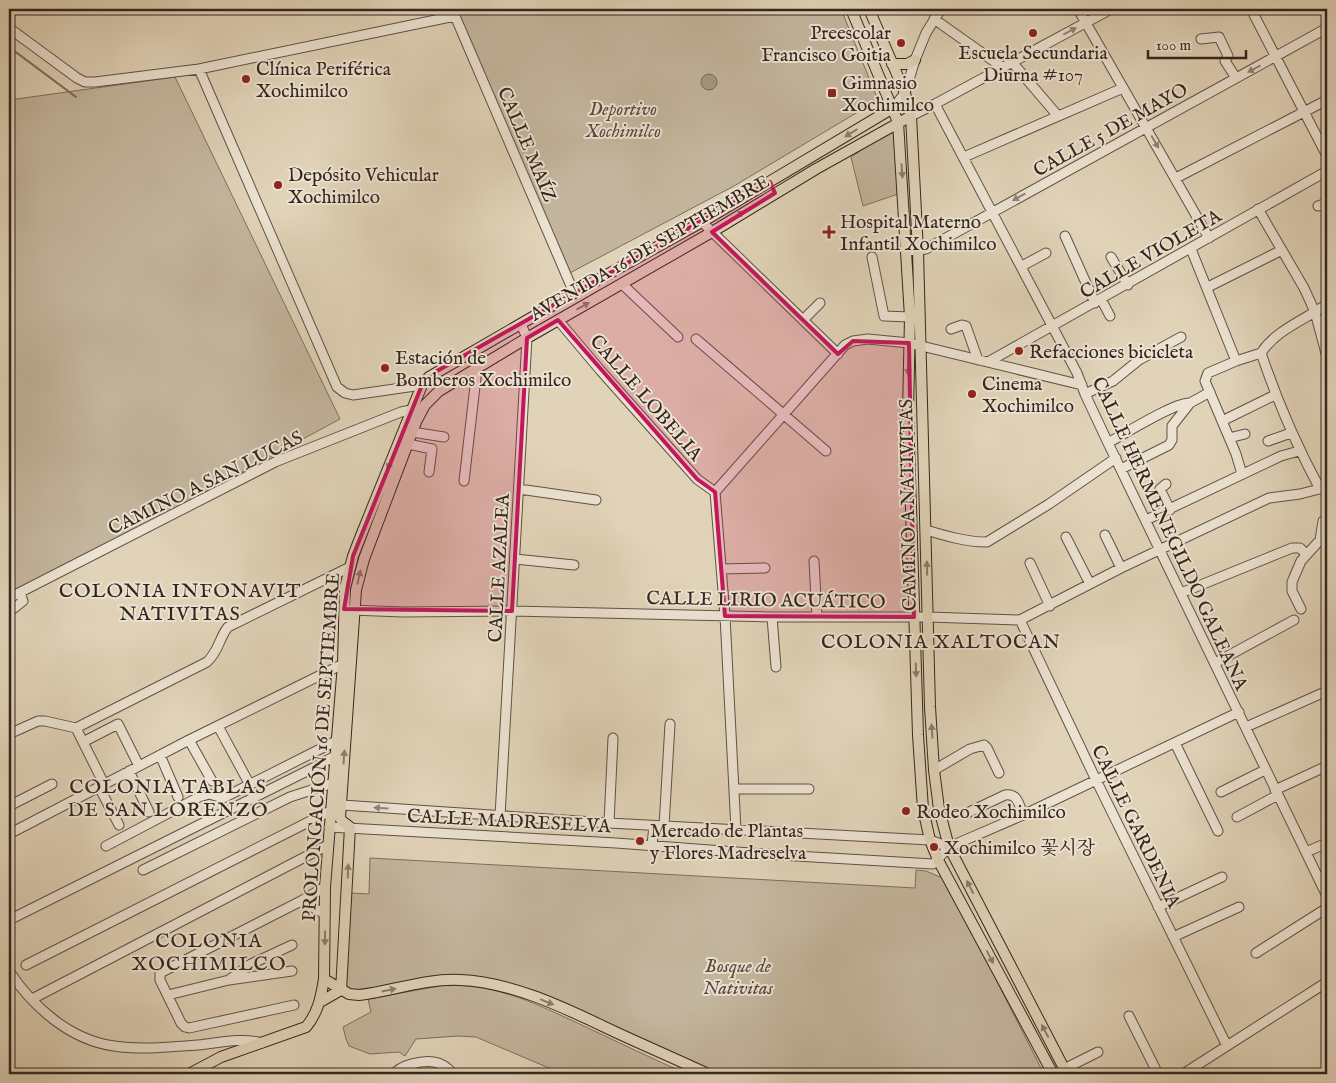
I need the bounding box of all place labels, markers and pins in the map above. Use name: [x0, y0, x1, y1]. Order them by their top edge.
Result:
place label: Preescolar Francisco Goitia: [761, 22, 892, 68]
marker: Escuela Secundaria Diurna #107: [1027, 27, 1039, 39]
marker: Preescolar Francisco Goitia: [895, 37, 907, 49]
place label: Escuela Secundaria Diurna #107: [958, 42, 1108, 88]
place label: Clínica Periférica Xochimilco: [256, 58, 392, 104]
place label: Gimnasio Xochimilco: [842, 72, 934, 118]
marker: Clínica Periférica Xochimilco: [240, 73, 252, 85]
marker: Gimnasio Xochimilco: [826, 87, 838, 99]
place label: Depósito Vehicular Xochimilco: [288, 164, 439, 210]
marker: Depósito Vehicular Xochimilco: [272, 179, 284, 191]
place label: Hospital Materno Infantil Xochimilco: [840, 211, 996, 257]
marker: Hospital Materno Infantil Xochimilco: [822, 225, 836, 239]
place label: Refacciones bicicleta: [1029, 341, 1194, 365]
marker: Refacciones bicicleta: [1013, 345, 1025, 357]
place label: Estación de Bomberos Xochimilco: [395, 347, 571, 393]
marker: Estación de Bomberos Xochimilco: [379, 362, 391, 374]
place label: Cinema Xochimilco: [982, 373, 1074, 419]
marker: Cinema Xochimilco: [966, 388, 978, 400]
place label: Rodeo Xochimilco: [916, 801, 1066, 825]
marker: Rodeo Xochimilco: [900, 805, 912, 817]
place label: Mercado de Plantas y Flores Madreselva: [649, 820, 807, 866]
marker: Mercado de Plantas y Flores Madreselva: [634, 835, 646, 847]
place label: Xochimilco 꽃시장: [944, 837, 1096, 861]
marker: Xochimilco 꽃시장: [928, 841, 940, 853]

